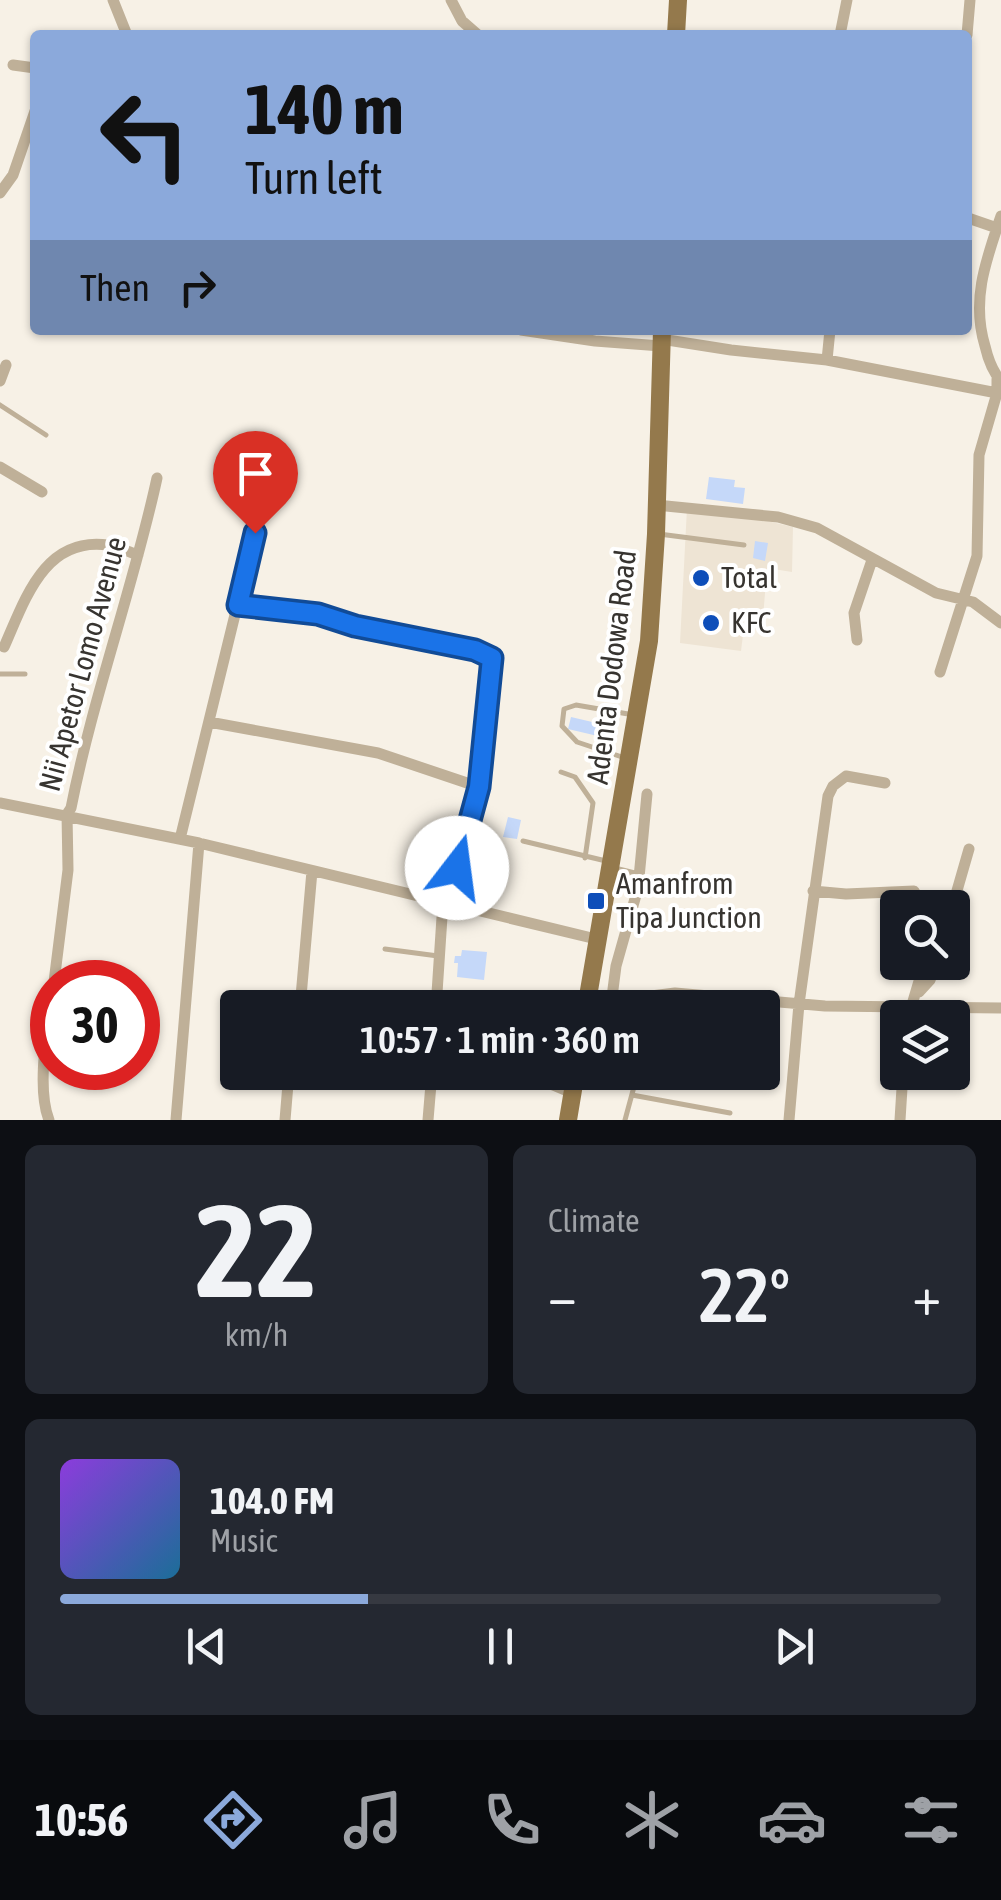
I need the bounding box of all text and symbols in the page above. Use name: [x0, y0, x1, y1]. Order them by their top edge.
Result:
text: 140 m: [245, 69, 404, 149]
icon: left: [80, 70, 210, 200]
text: Turn left: [245, 152, 383, 204]
icon: right: [170, 260, 225, 315]
text: Then: [80, 266, 150, 309]
pin: [213, 431, 298, 534]
icon: arrive: [228, 446, 283, 501]
street label: Nii Apetor Lomo Avenue: [32, 533, 132, 795]
street label: Adenta Dodowa Road: [580, 548, 642, 786]
place label: Total: [721, 560, 777, 594]
marker: Total: [690, 567, 712, 589]
place label: KFC: [731, 605, 771, 639]
marker: KFC: [700, 612, 722, 634]
position arrow: [405, 816, 509, 920]
place label: Amanfrom Tipa Junction: [616, 866, 762, 934]
marker: Amanfrom Tipa Junction: [585, 890, 607, 912]
map controls: [880, 890, 970, 1090]
button: search: [880, 890, 970, 980]
speed limit sign: 30: [30, 960, 160, 1090]
button: layers: [880, 1000, 970, 1090]
text: 10:57 · 1 min · 360 m: [360, 1018, 640, 1061]
text: 22: [195, 1176, 318, 1325]
text: Climate: [548, 1202, 640, 1239]
text: 22°: [699, 1252, 790, 1338]
text: −: [548, 1264, 577, 1327]
text: +: [912, 1264, 941, 1327]
text: km/h: [225, 1316, 288, 1353]
text: 104.0 FM: [210, 1479, 334, 1522]
text: Music: [210, 1522, 277, 1559]
icon: previous: [179, 1619, 234, 1674]
icon: pause: [473, 1619, 528, 1674]
icon: next: [767, 1619, 822, 1674]
icon: directions: [198, 1785, 268, 1855]
icon: music: [338, 1785, 408, 1855]
icon: phone: [477, 1785, 547, 1855]
icon: climate: [617, 1785, 687, 1855]
icon: car: [757, 1785, 827, 1855]
icon: filters: [896, 1785, 966, 1855]
text: 10:56: [35, 1794, 128, 1846]

